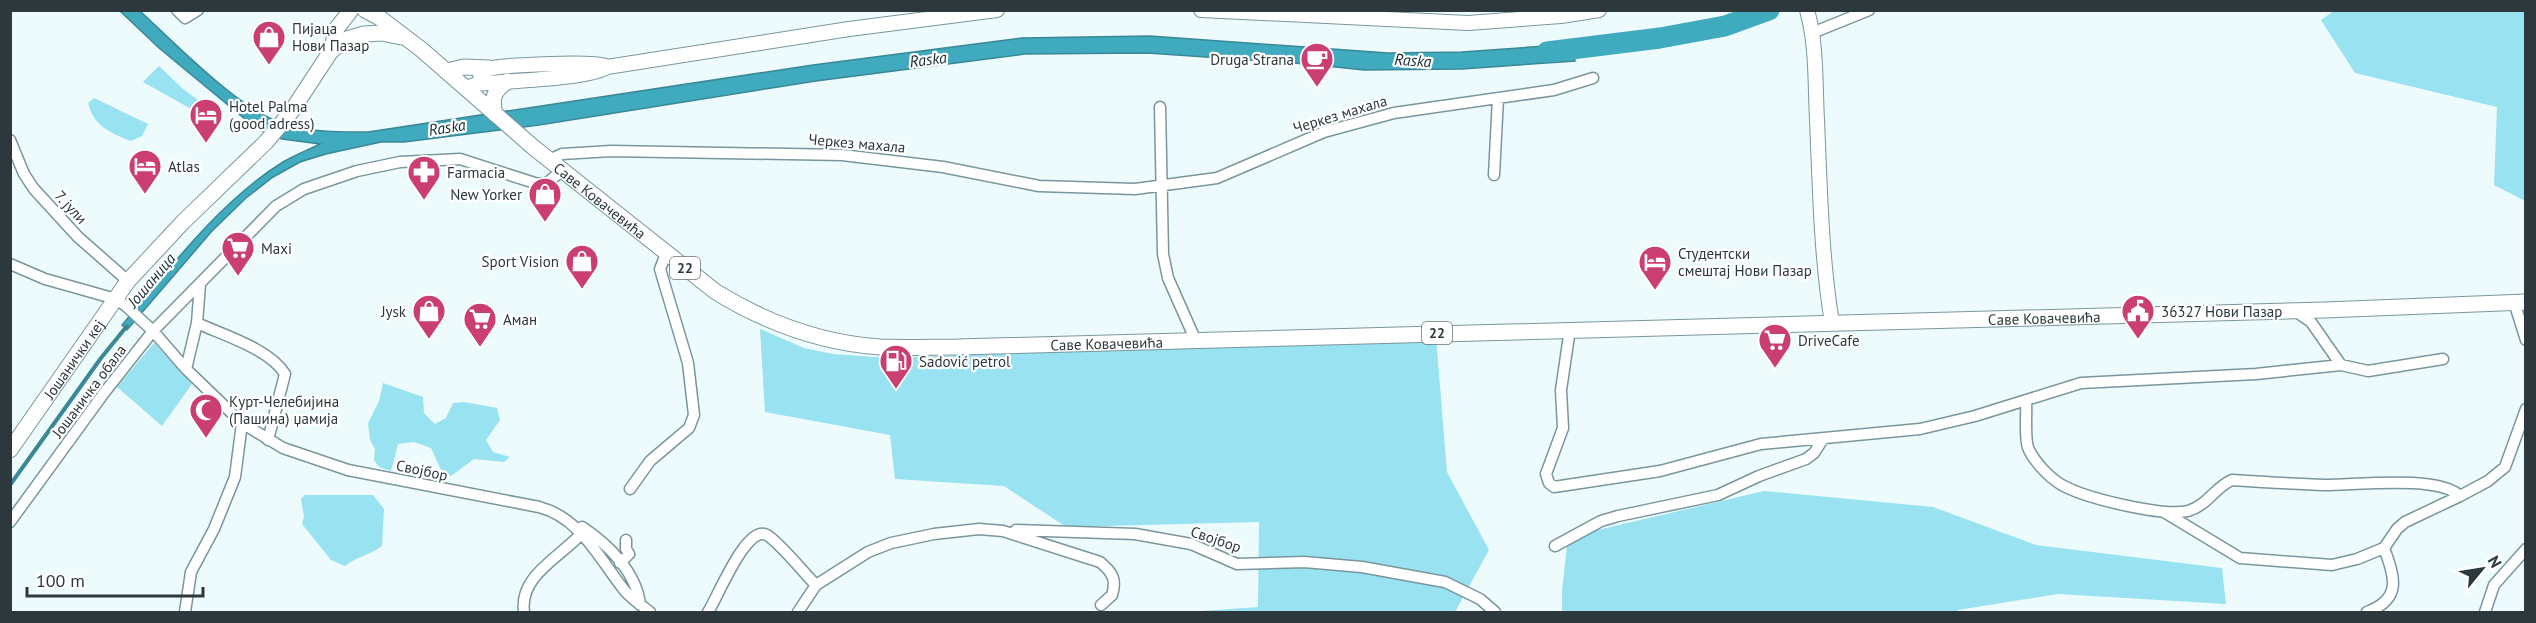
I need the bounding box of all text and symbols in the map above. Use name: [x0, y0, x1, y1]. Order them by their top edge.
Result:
shop icon: Пијаца Нови Пазар: [251, 19, 287, 66]
place label: Пијаца Нови Пазар: [292, 19, 369, 55]
cafe icon: Druga Strana: [1299, 41, 1335, 88]
water label: Raska: [908, 47, 948, 71]
water label: Raska: [1394, 49, 1432, 71]
place label: Druga Strana: [1210, 50, 1294, 69]
street label: Черкез махала: [1291, 91, 1389, 137]
hotel icon: Hotel Palma (good adress): [188, 97, 224, 144]
place label: Hotel Palma (good adress): [229, 97, 314, 133]
water label: Raska: [427, 114, 467, 140]
street label: Черкез махала: [808, 129, 906, 157]
hotel icon: Atlas: [127, 148, 163, 195]
pharmacy icon: Farmacia: [406, 154, 442, 201]
place label: Atlas: [168, 157, 200, 176]
street label: Саве Ковачевића: [550, 158, 650, 243]
place label: Farmacia: [447, 163, 505, 182]
shop icon: New Yorker: [527, 176, 563, 223]
place label: New Yorker: [450, 185, 522, 204]
street label: 7. јули: [51, 186, 91, 228]
supermarket icon: Maxi: [220, 230, 256, 277]
place label: Maxi: [261, 239, 292, 258]
shop icon: Sport Vision: [564, 243, 600, 290]
hotel icon: Студентски смештај Нови Пазар: [1637, 244, 1673, 291]
place label: Студентски смештај Нови Пазар: [1678, 244, 1812, 280]
water label: Јошаница: [122, 249, 180, 312]
place label: Sport Vision: [482, 252, 559, 271]
road number: 22: [670, 257, 700, 279]
shop icon: Jysk: [411, 293, 447, 340]
public building icon: 36327 Нови Пазар: [2120, 293, 2156, 340]
supermarket icon: Аман: [462, 301, 498, 348]
place label: Jysk: [380, 302, 407, 321]
place label: 36327 Нови Пазар: [2161, 302, 2282, 321]
street label: Саве Ковачевића: [1988, 307, 2101, 329]
place label: Аман: [503, 310, 537, 329]
street label: Јошанички кеј: [39, 316, 108, 403]
road number: 22: [1422, 322, 1452, 344]
supermarket icon: DriveCafe: [1757, 322, 1793, 369]
place label: DriveCafe: [1798, 331, 1860, 350]
street label: Саве Ковачевића: [1050, 332, 1163, 354]
street label: Јошаничка обала: [47, 341, 130, 442]
fuel station icon: Sadović petrol: [878, 343, 914, 390]
place label: Sadović petrol: [919, 352, 1011, 371]
mosque icon: Курт-Челебијина (Пашина) џамија: [188, 392, 224, 439]
place label: Курт-Челебијина (Пашина) џамија: [229, 392, 339, 428]
street label: Својбор: [394, 455, 450, 485]
street label: Својбор: [1188, 522, 1244, 556]
north arrow: [2452, 539, 2512, 599]
text: N: [2484, 552, 2506, 571]
scale bar: [27, 560, 202, 598]
text: 100 m: [36, 569, 85, 592]

